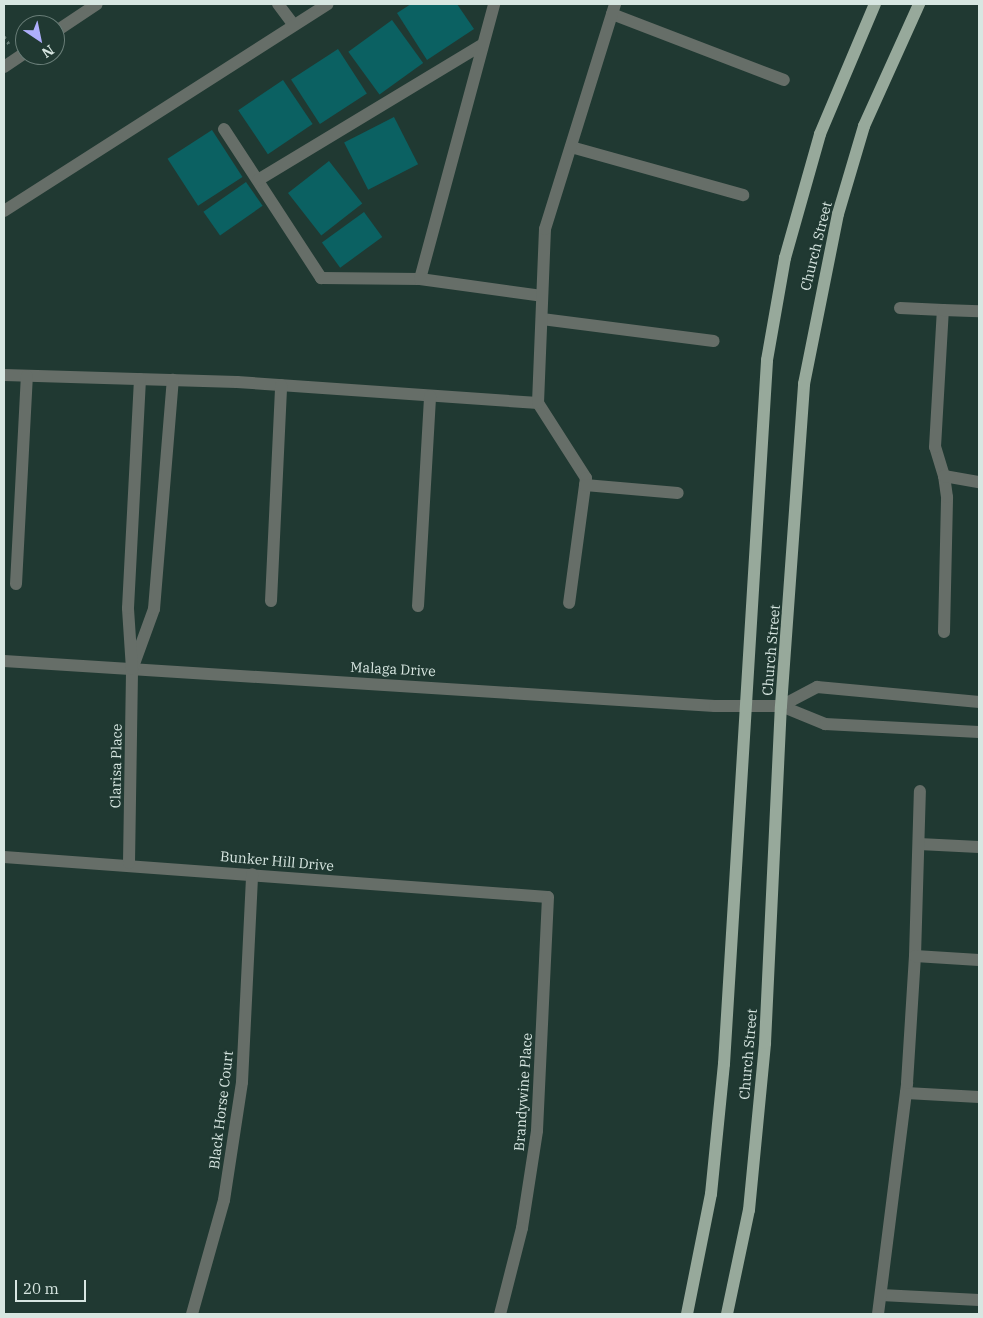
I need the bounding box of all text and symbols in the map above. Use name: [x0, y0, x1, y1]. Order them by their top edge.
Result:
north arrow: [15, 15, 65, 65]
text: N: [38, 41, 57, 62]
street label: Church Street: [797, 200, 835, 292]
street label: Church Street: [759, 604, 783, 696]
street label: Malaga Drive: [350, 658, 436, 680]
street label: Clarisa Place: [107, 724, 125, 808]
street label: Bunker Hill Drive: [219, 848, 335, 874]
street label: Church Street: [736, 1008, 760, 1100]
street label: Brandywine Place: [510, 1032, 536, 1152]
street label: Black Horse Court: [205, 1050, 237, 1170]
scale bar: [18, 1270, 89, 1302]
text: 20 m: [23, 1279, 59, 1298]

